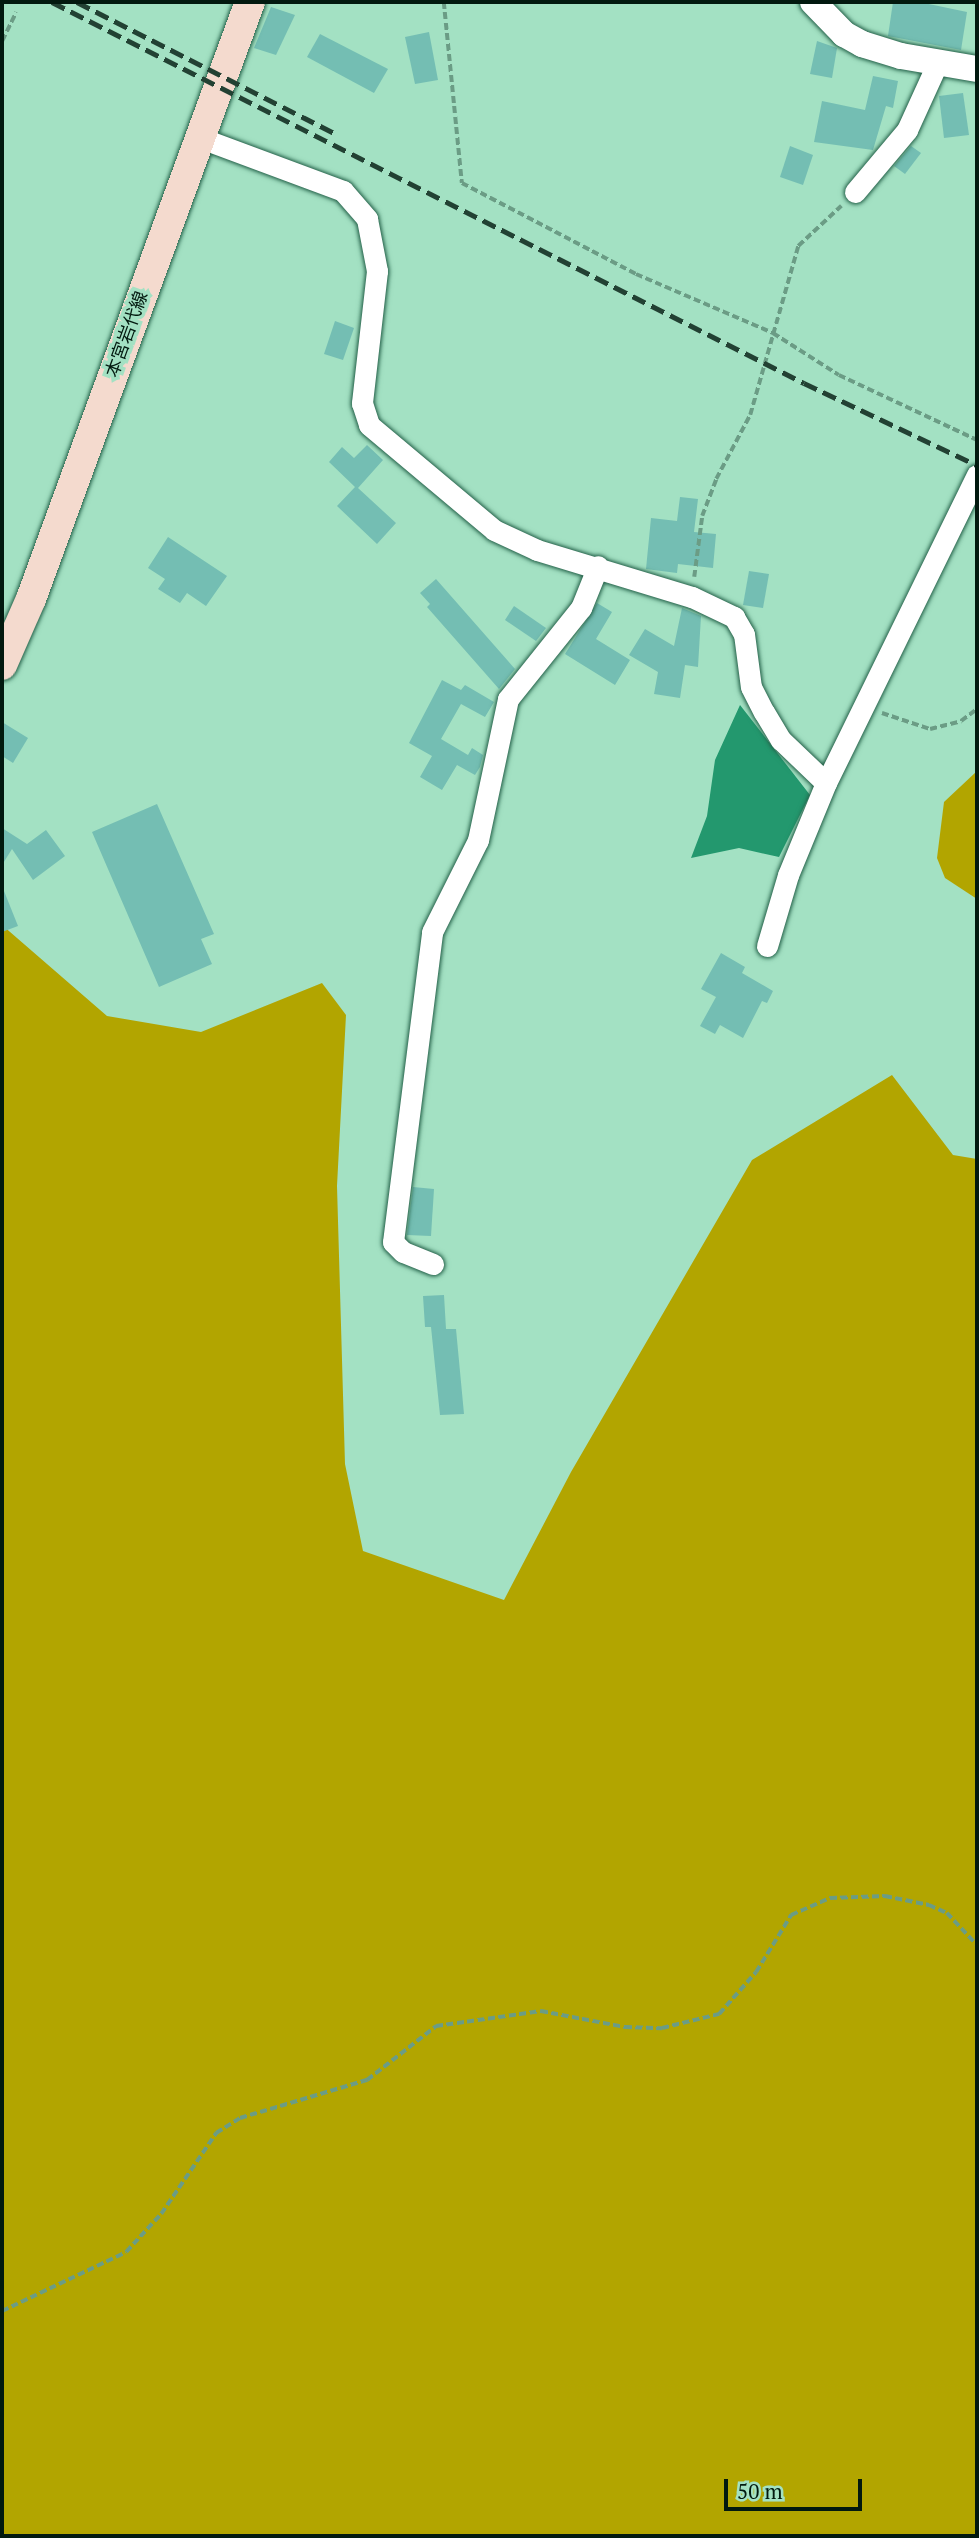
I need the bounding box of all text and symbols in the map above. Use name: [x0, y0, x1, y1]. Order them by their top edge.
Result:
street label: 本宮岩代線: [100, 288, 152, 380]
scale bar: [727, 2464, 865, 2508]
text: 50 m: [737, 2477, 783, 2505]

